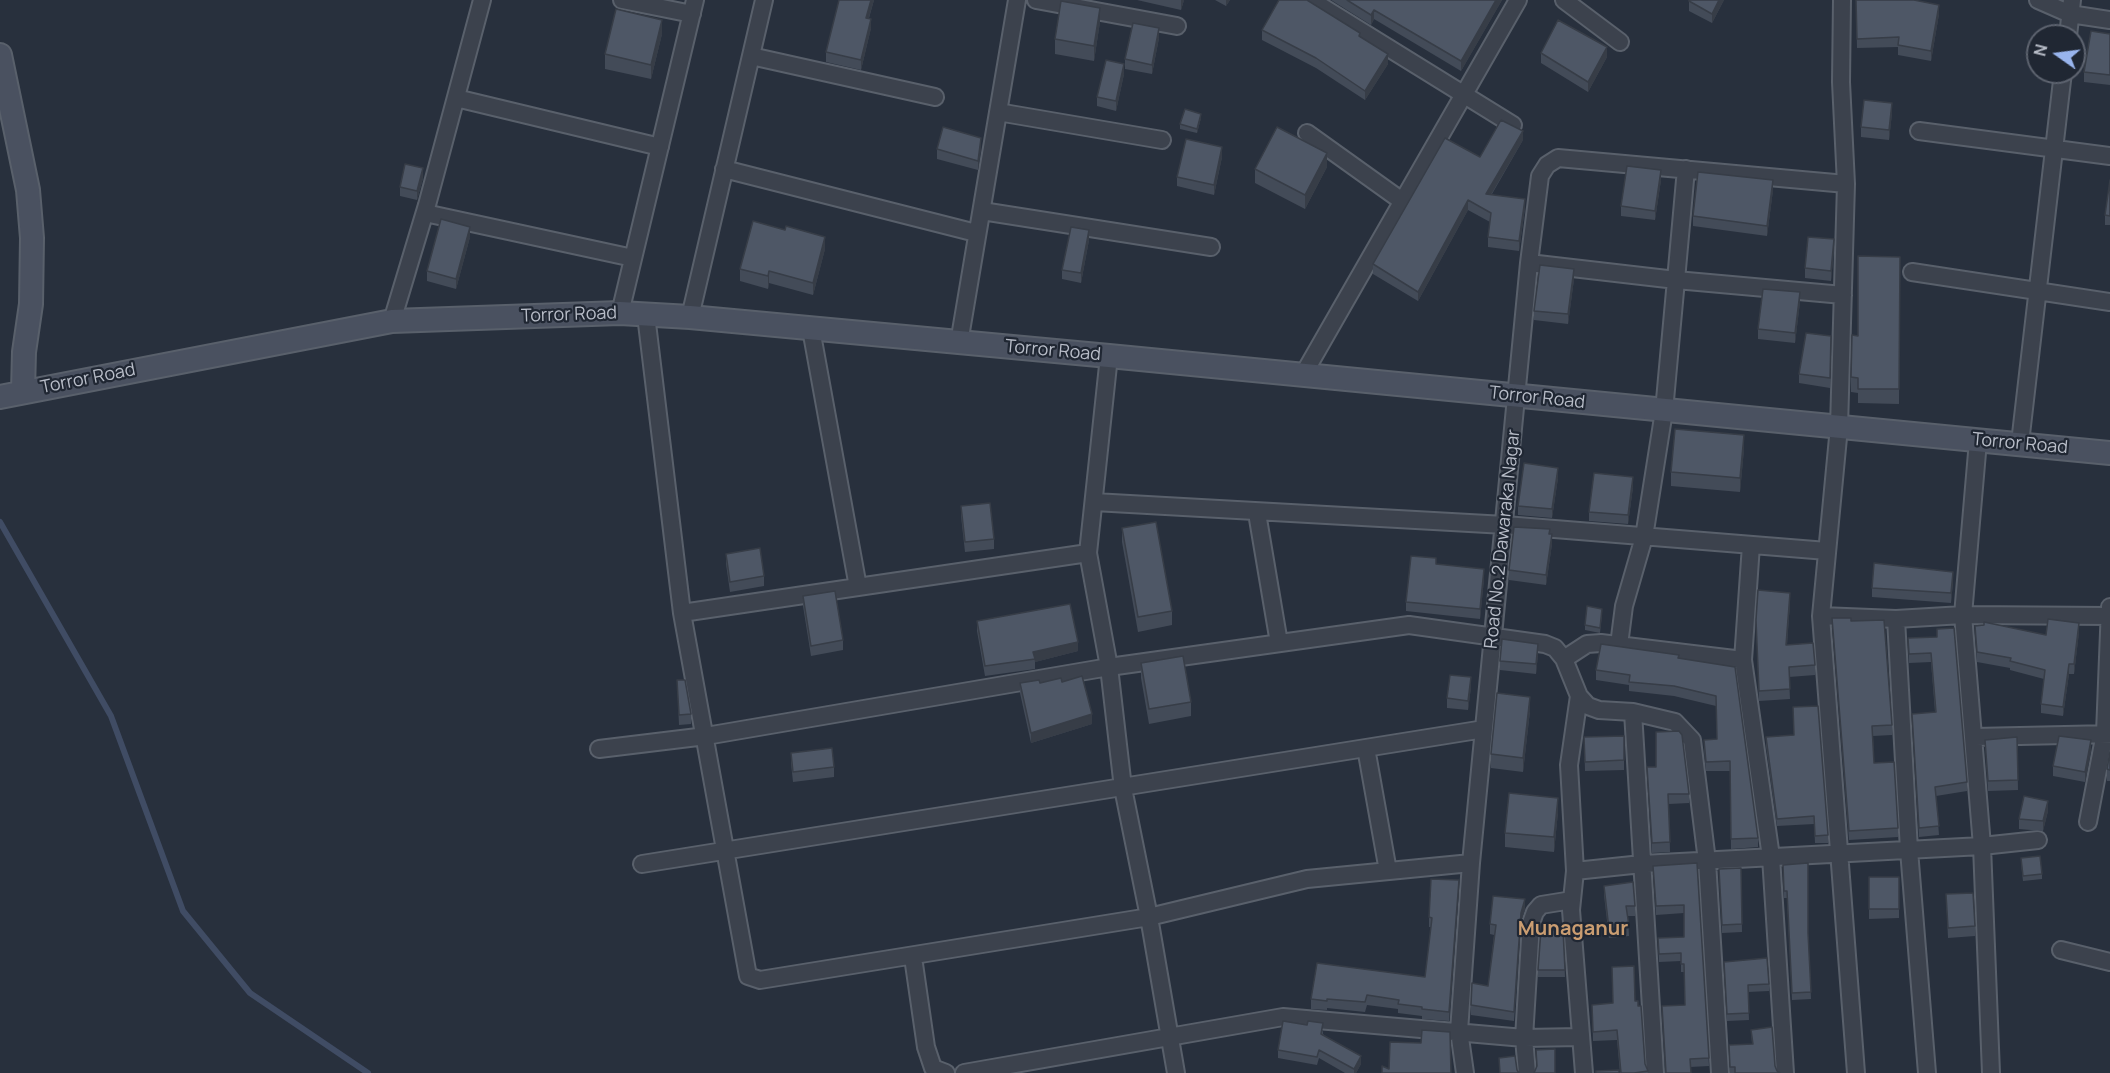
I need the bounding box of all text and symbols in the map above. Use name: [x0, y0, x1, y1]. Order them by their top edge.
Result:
north arrow: [2026, 24, 2086, 84]
text: N: [2028, 42, 2053, 58]
street label: Torror Road: [521, 303, 617, 327]
street label: Torror Road: [1004, 336, 1102, 366]
street label: Torror Road: [39, 359, 137, 399]
street label: Torror Road: [1488, 382, 1586, 414]
street label: Road No.2 Dawaraka Nagar: [1481, 428, 1525, 650]
street label: Torror Road: [1971, 429, 2069, 459]
district label: Munaganur: [1518, 917, 1628, 941]

